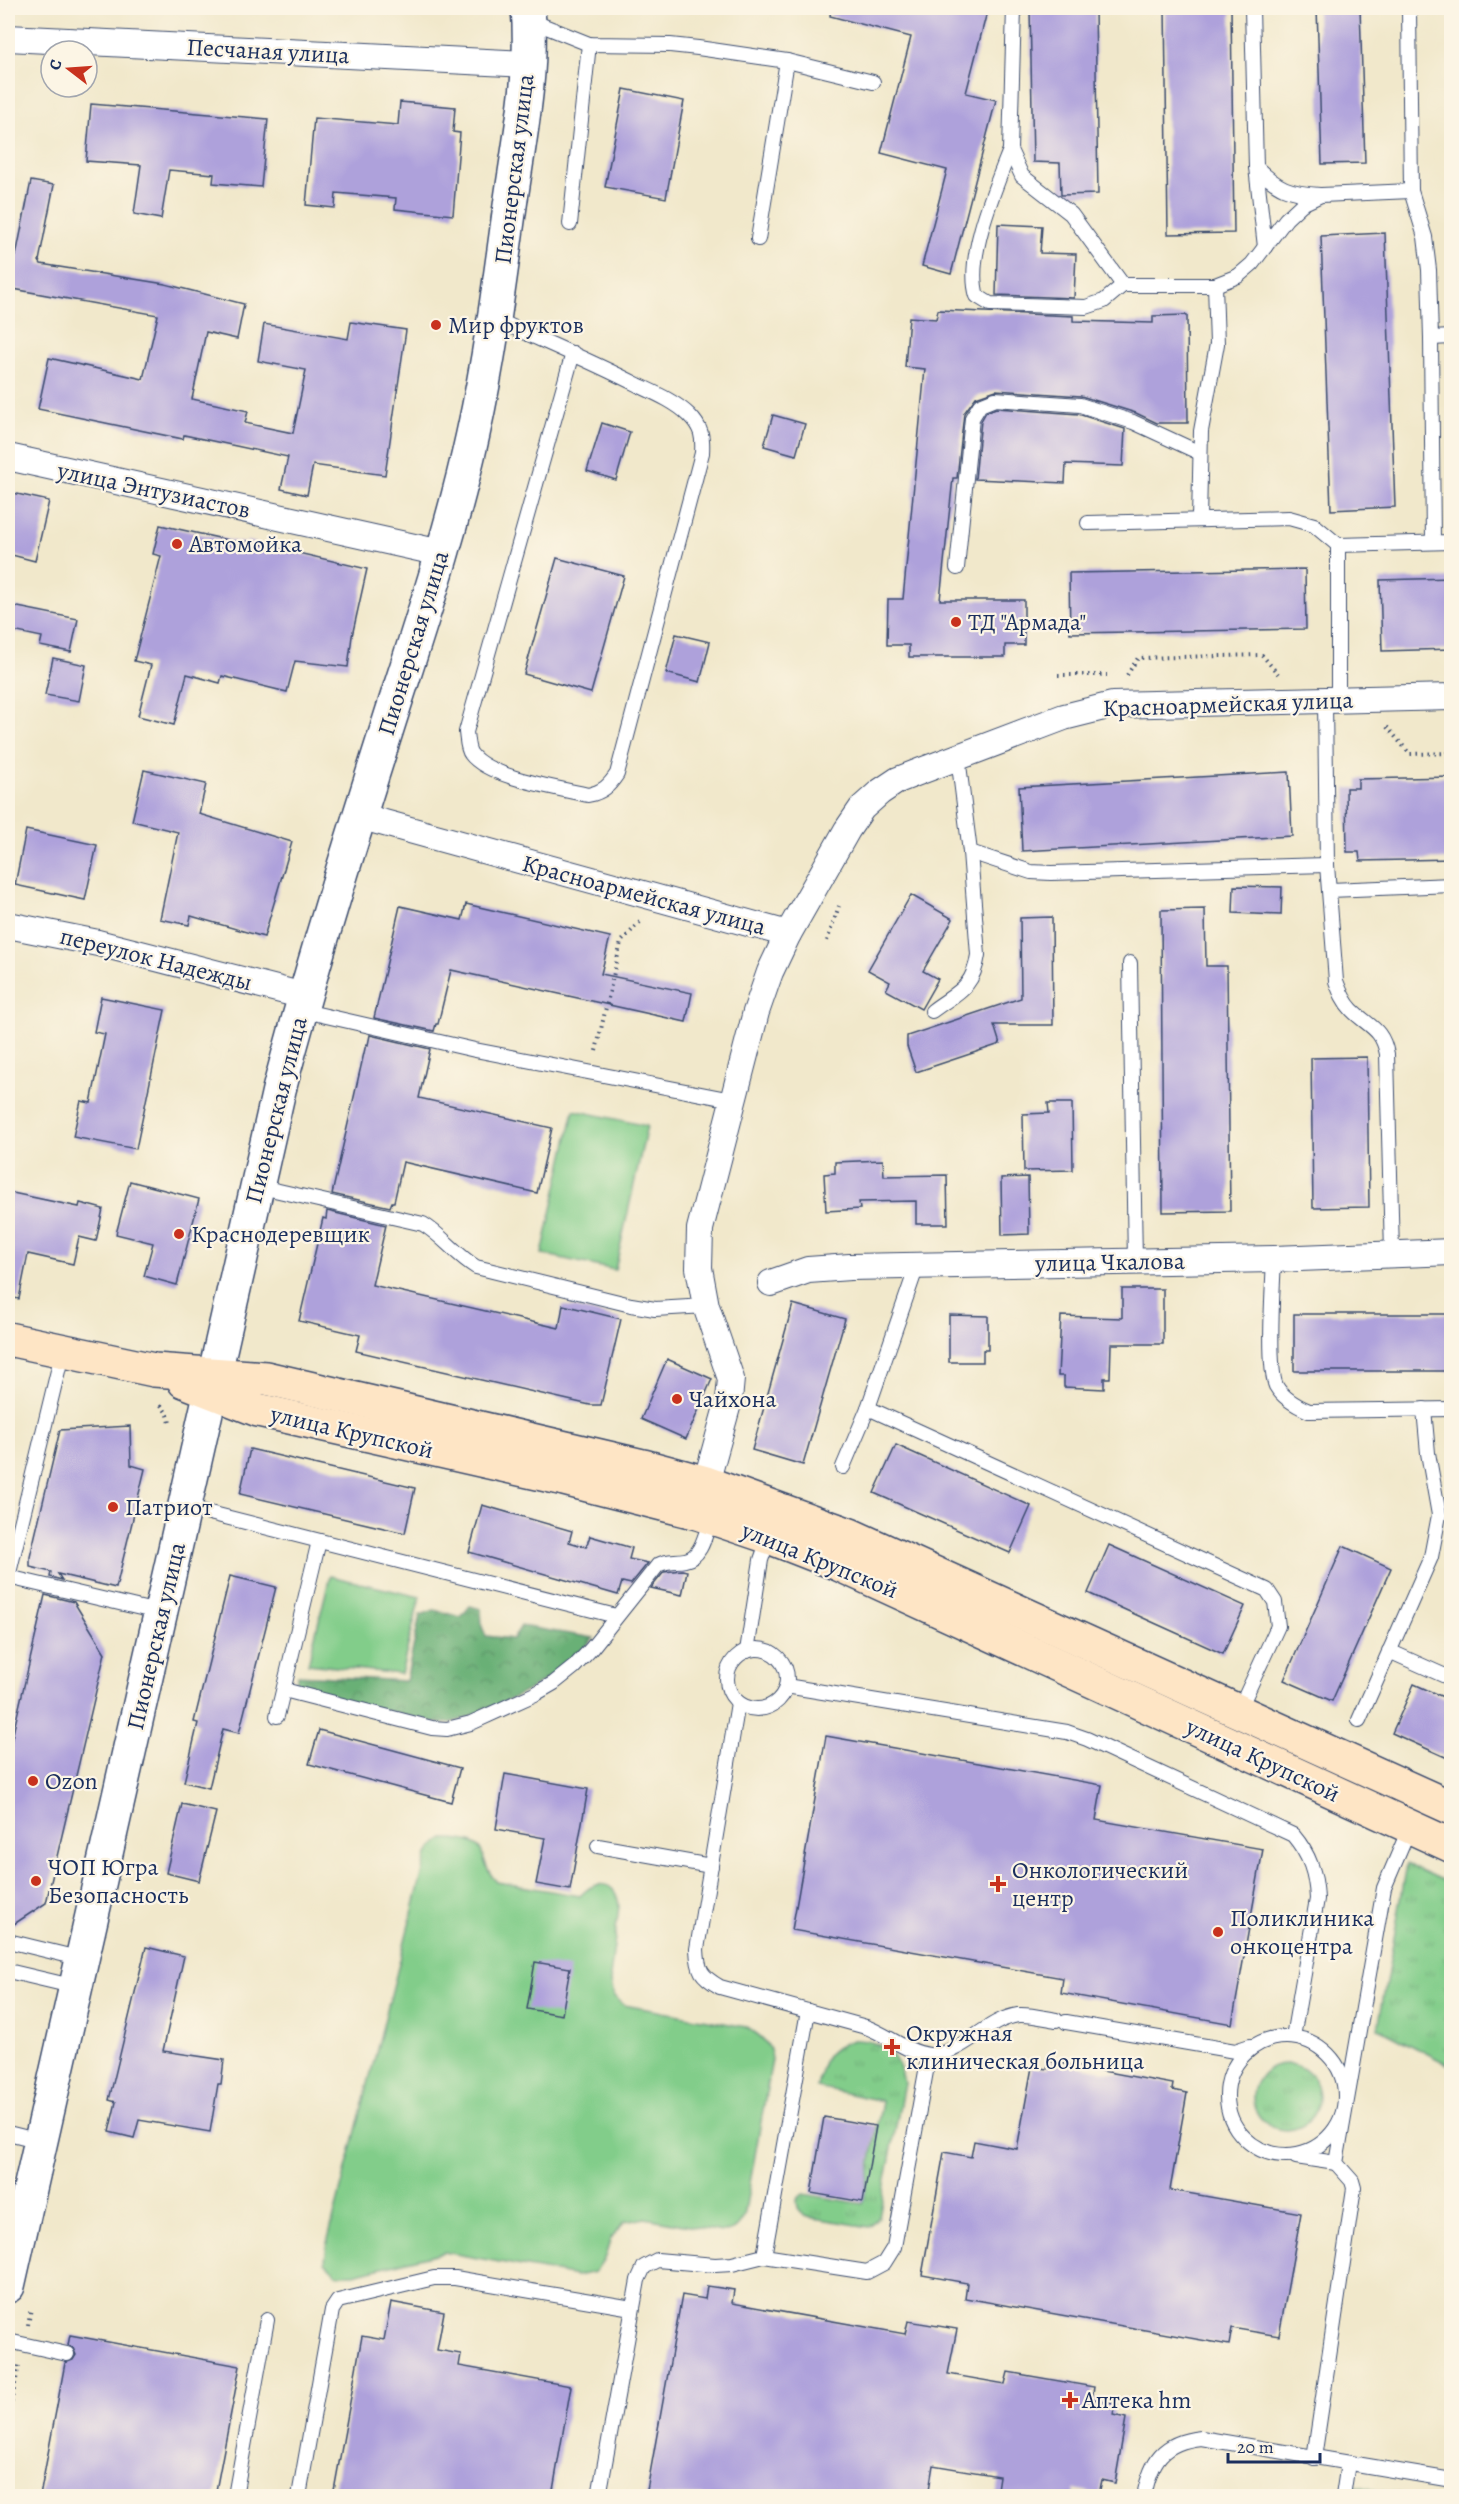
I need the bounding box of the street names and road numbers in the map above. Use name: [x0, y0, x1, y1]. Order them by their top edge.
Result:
street label: Песчаная улица: [186, 31, 350, 71]
street label: Пионерская улица: [486, 72, 542, 266]
street label: улица Энтузиастов: [54, 454, 253, 526]
street label: Пионерская улица: [370, 547, 456, 739]
street label: Красноармейская улица: [1102, 684, 1354, 724]
street label: Красноармейская улица: [519, 847, 769, 943]
street label: переулок Надежды: [57, 920, 255, 998]
street label: Пионерская улица: [237, 1013, 315, 1207]
street label: улица Чкалова: [1034, 1245, 1185, 1279]
street label: улица Крупской: [266, 1397, 437, 1466]
street label: улица Крупской: [736, 1514, 903, 1606]
street label: Пионерская улица: [119, 1539, 193, 1733]
street label: улица Крупской: [1180, 1710, 1345, 1810]

